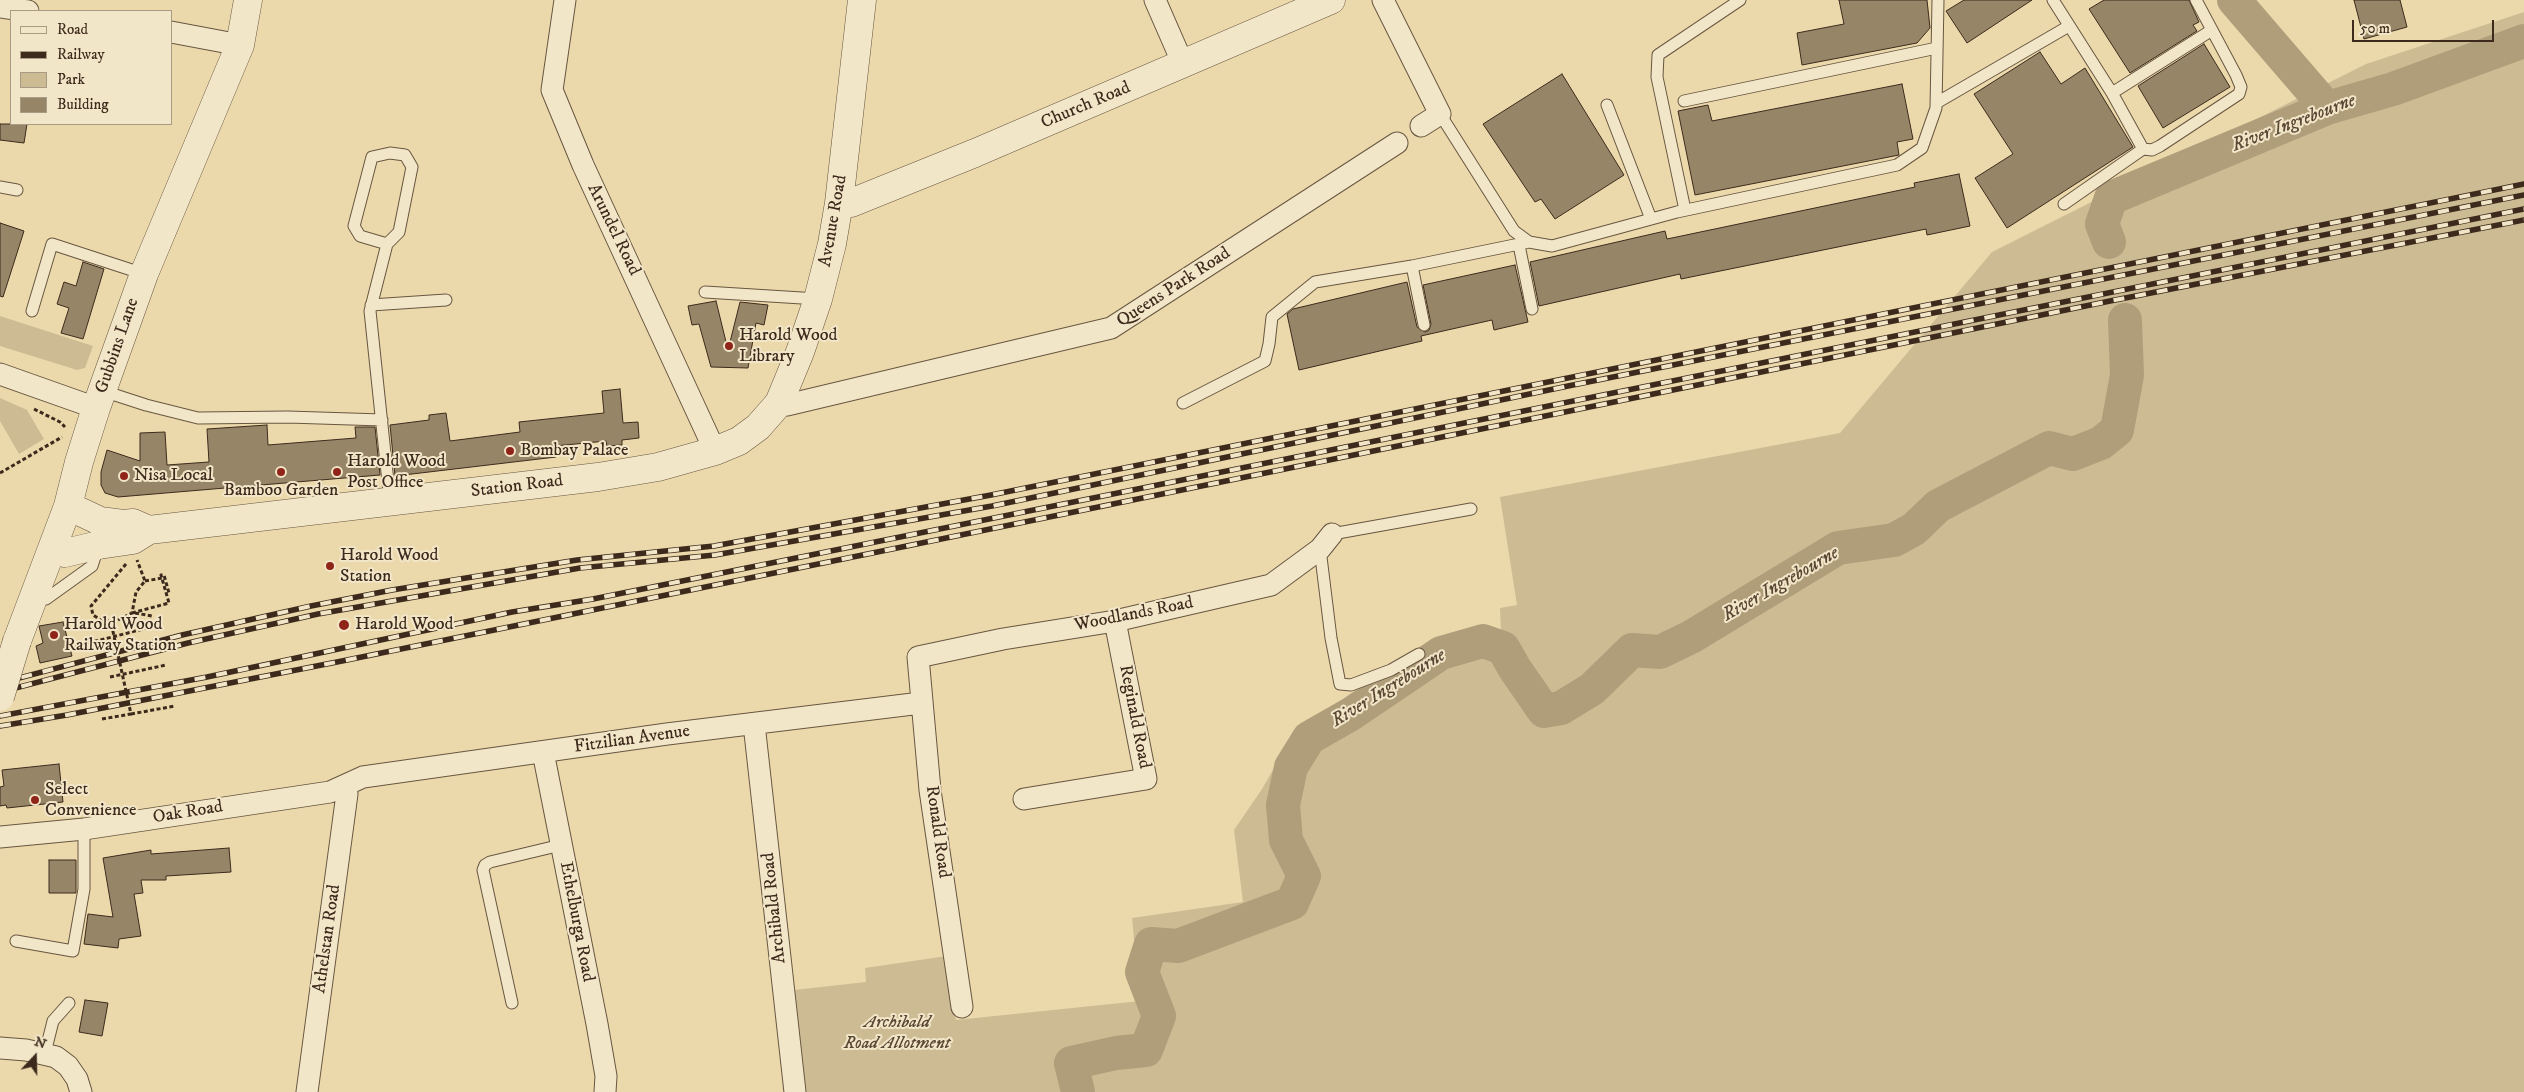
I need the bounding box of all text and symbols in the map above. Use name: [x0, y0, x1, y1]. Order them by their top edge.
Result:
legend: [10, 10, 172, 125]
scale bar: [2354, 10, 2496, 42]
text: 50 m: [2360, 19, 2390, 38]
text: Road: [57, 20, 88, 39]
text: Railway: [57, 45, 105, 64]
text: Park: [57, 70, 85, 89]
street label: Church Road: [1038, 78, 1134, 134]
water label: River Ingrebourne: [2229, 90, 2359, 158]
text: Building: [57, 95, 109, 114]
street label: Avenue Road: [815, 173, 853, 269]
street label: Arundel Road: [582, 181, 644, 279]
street label: Queens Park Road: [1113, 243, 1235, 333]
street label: Gubbins Lane: [92, 295, 144, 397]
place label: Harold Wood Library: [739, 325, 837, 368]
marker: Harold Wood Library: [723, 340, 735, 352]
place label: Bombay Palace: [520, 440, 628, 462]
marker: Bombay Palace: [504, 445, 516, 457]
place label: Harold Wood Post Office: [347, 451, 445, 494]
place label: Nisa Local: [134, 465, 213, 487]
marker: Bamboo Garden: [275, 466, 287, 478]
marker: Harold Wood Post Office: [331, 466, 343, 478]
marker: Nisa Local: [118, 470, 130, 482]
street label: Station Road: [470, 471, 564, 503]
place label: Bamboo Garden: [223, 480, 339, 502]
water label: River Ingrebourne: [1719, 543, 1843, 627]
place label: Harold Wood Station: [340, 545, 438, 588]
marker: Harold Wood Station: [324, 560, 336, 572]
street label: Woodlands Road: [1073, 593, 1195, 637]
place label: Harold Wood Railway Station: [64, 614, 176, 656]
place label: Harold Wood: [355, 614, 453, 636]
marker: Harold Wood: [337, 618, 351, 632]
marker: Harold Wood Railway Station: [48, 629, 60, 641]
water label: River Ingrebourne: [1328, 645, 1450, 733]
street label: Reginald Road: [1113, 663, 1155, 771]
street label: Fitzilian Avenue: [573, 721, 691, 759]
place label: Select Convenience: [45, 779, 136, 822]
street label: Ronald Road: [920, 784, 954, 880]
marker: Select Convenience: [29, 794, 41, 806]
street label: Oak Road: [152, 797, 224, 829]
street label: Archibald Road: [758, 851, 792, 965]
street label: Ethelburga Road: [554, 860, 598, 984]
street label: Athelstan Road: [310, 883, 346, 995]
park label: Archibald Road Allotment: [844, 1012, 950, 1054]
north arrow: [10, 1032, 60, 1082]
text: N: [32, 1033, 49, 1053]

